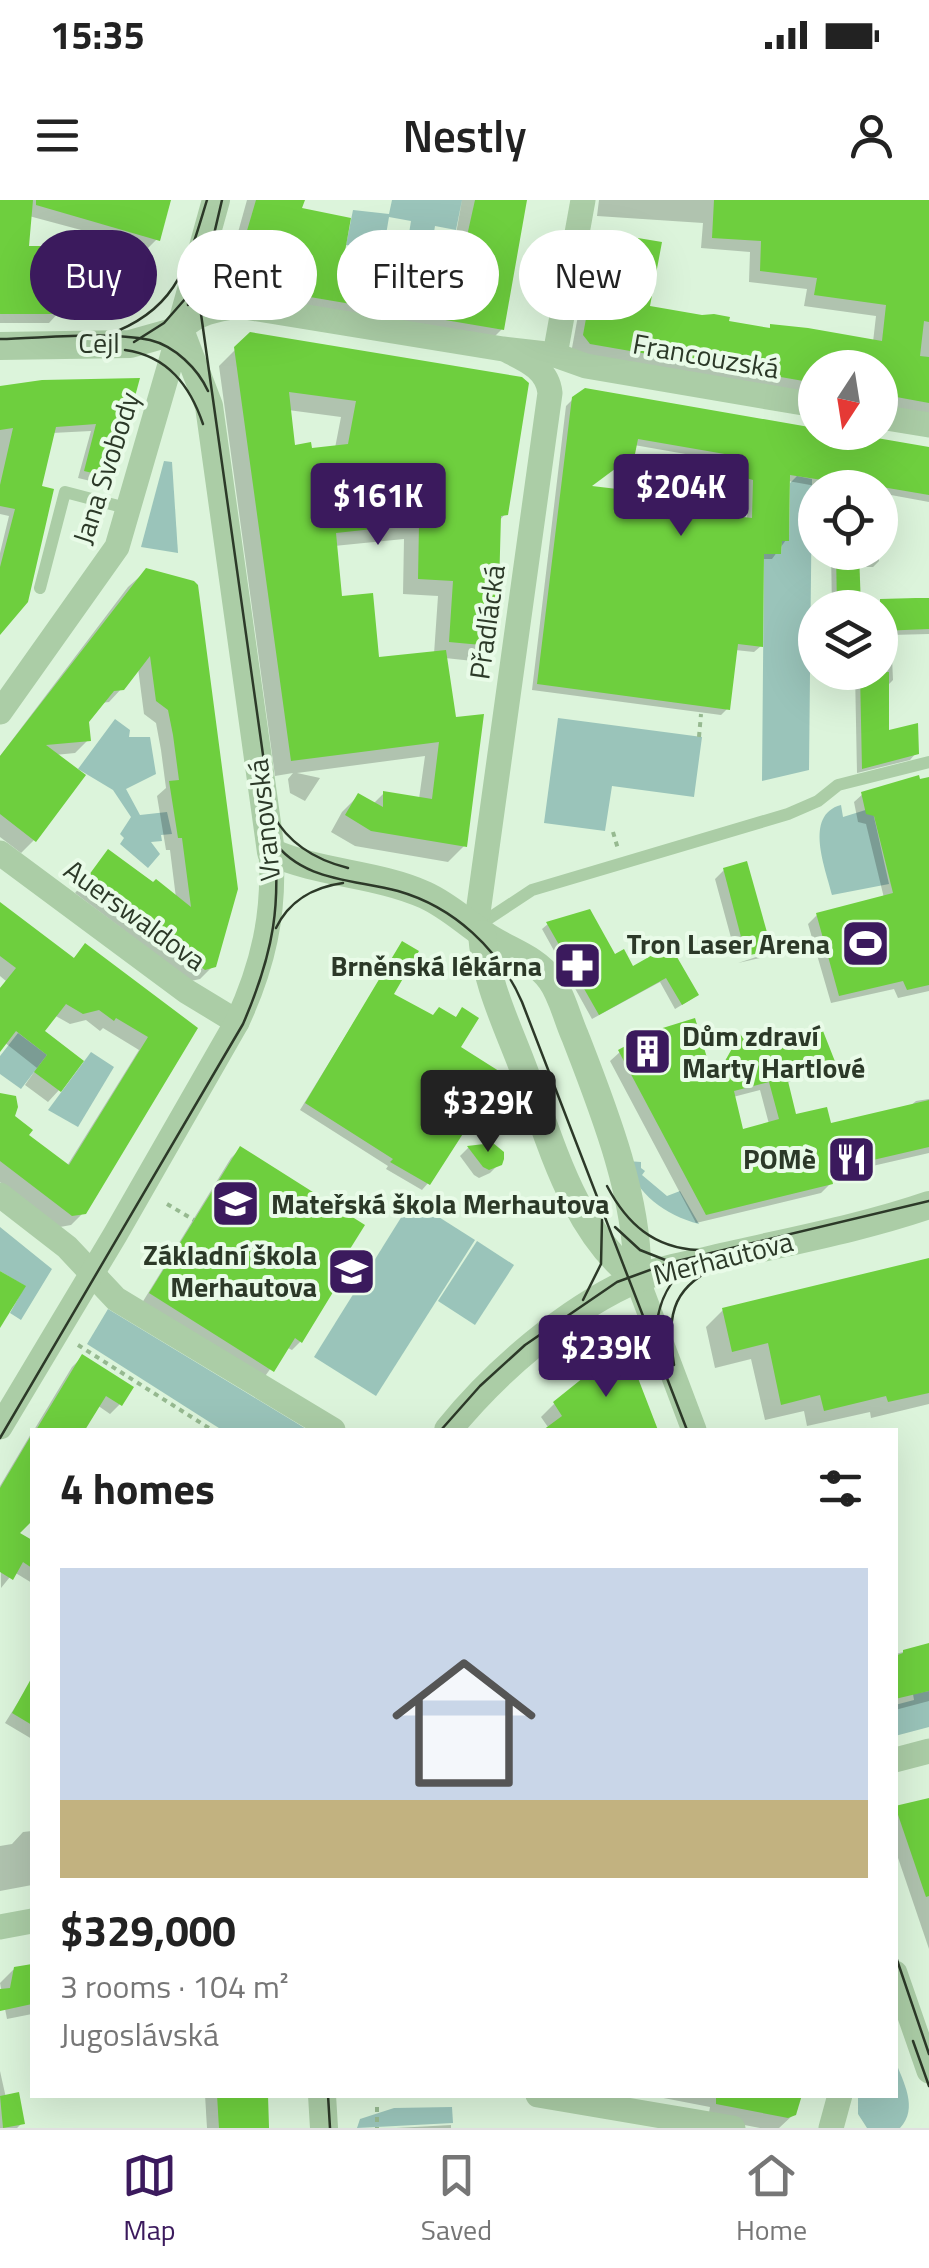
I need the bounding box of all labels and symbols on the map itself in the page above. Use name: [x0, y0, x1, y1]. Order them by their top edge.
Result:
street label: Cejl: [78, 321, 120, 364]
street label: Francouzská: [630, 322, 783, 390]
north arrow: [798, 350, 898, 450]
street label: Jana Svobody: [61, 386, 150, 550]
pin: $204K: [611, 454, 751, 539]
pin: $161K: [308, 463, 448, 548]
street label: Přadlácká: [457, 562, 516, 682]
street label: Vranovská: [236, 757, 291, 883]
street label: Auerswaldova: [55, 848, 215, 981]
sports icon: Tron Laser Arena: [839, 918, 891, 970]
place label: Tron Laser Arena: [627, 922, 830, 965]
pharmacy icon: Brněnská lékárna: [551, 940, 603, 992]
place label: Brněnská lékárna: [330, 944, 542, 987]
place label: Dům zdraví Marty Hartlové: [682, 1014, 865, 1089]
building icon: Dům zdraví Marty Hartlové: [621, 1026, 673, 1078]
pin: $329K: [418, 1070, 558, 1155]
restaurant icon: POMè: [825, 1133, 877, 1185]
place label: POMè: [743, 1137, 816, 1180]
school or university icon: Mateřská škola Merhautova: [210, 1178, 262, 1230]
place label: Mateřská škola Merhautova: [271, 1182, 609, 1225]
street label: Merhautova: [648, 1219, 797, 1296]
place label: Základní škola Merhautova: [143, 1233, 317, 1308]
school or university icon: Základní škola Merhautova: [326, 1245, 378, 1297]
pin: $239K: [536, 1315, 676, 1400]

